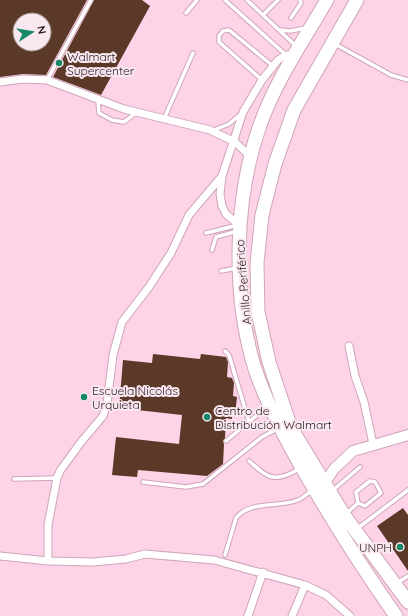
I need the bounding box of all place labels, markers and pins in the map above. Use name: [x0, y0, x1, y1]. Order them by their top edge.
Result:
place label: Walmart Supercenter: [67, 49, 135, 78]
marker: Walmart Supercenter: [54, 58, 64, 68]
place label: Escuela Nicolás Urquieta: [92, 383, 178, 412]
marker: Escuela Nicolás Urquieta: [79, 392, 89, 402]
place label: Centro de Distribución Walmart: [215, 403, 332, 432]
marker: Centro de Distribución Walmart: [202, 412, 212, 422]
place label: UNPH: [359, 540, 392, 555]
marker: UNPH: [395, 542, 405, 552]

